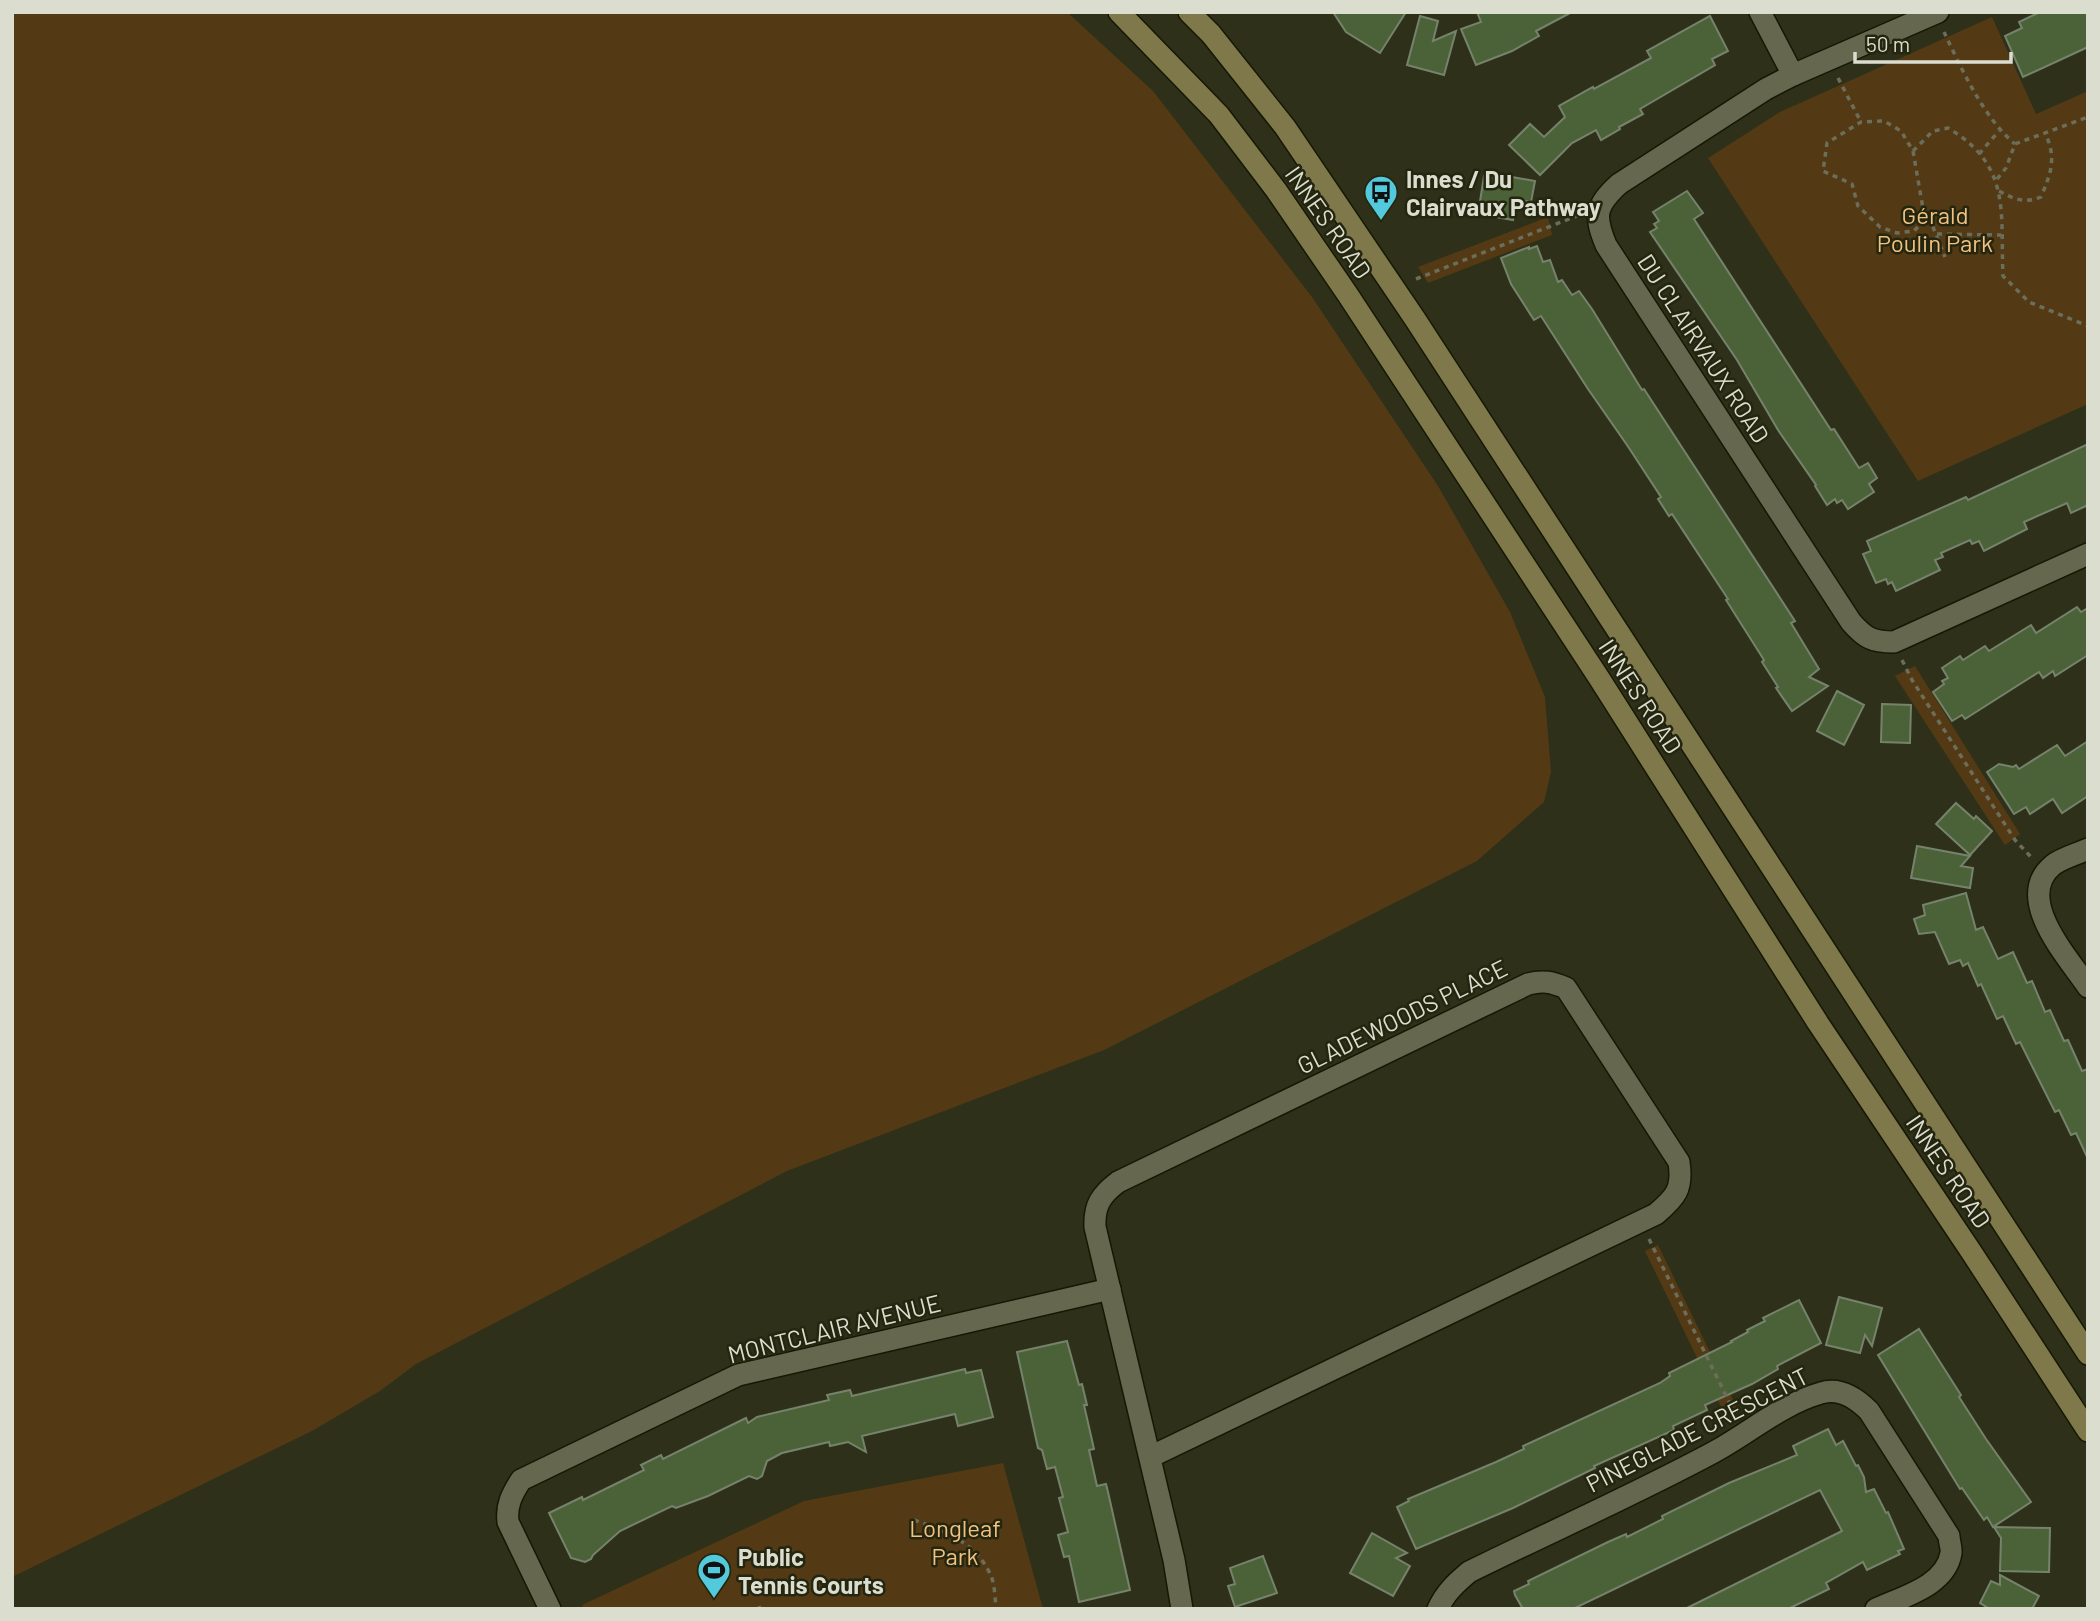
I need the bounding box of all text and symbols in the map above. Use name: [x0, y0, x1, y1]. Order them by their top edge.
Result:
scale bar: [1855, 21, 2011, 65]
text: 50 m: [1866, 31, 1910, 56]
street label: INNES ROAD: [1280, 160, 1378, 284]
place label: Innes / Du Clairvaux Pathway: [1406, 164, 1601, 221]
bus stop icon: Innes / Du Clairvaux Pathway: [1362, 173, 1400, 222]
park label: Gérald Poulin Park: [1877, 200, 1993, 257]
street label: DU CLAIRVAUX ROAD: [1632, 248, 1776, 448]
street label: INNES ROAD: [1593, 633, 1689, 759]
street label: GLADEWOODS PLACE: [1292, 953, 1512, 1079]
street label: INNES ROAD: [1901, 1109, 1997, 1233]
street label: MONTCLAIR AVENUE: [725, 1288, 943, 1368]
street label: PINEGLADE CRESCENT: [1581, 1360, 1813, 1498]
park label: Longleaf Park: [909, 1513, 1001, 1570]
place label: Public Tennis Courts: [738, 1542, 884, 1599]
sports icon: Public Tennis Courts: [695, 1551, 733, 1600]

